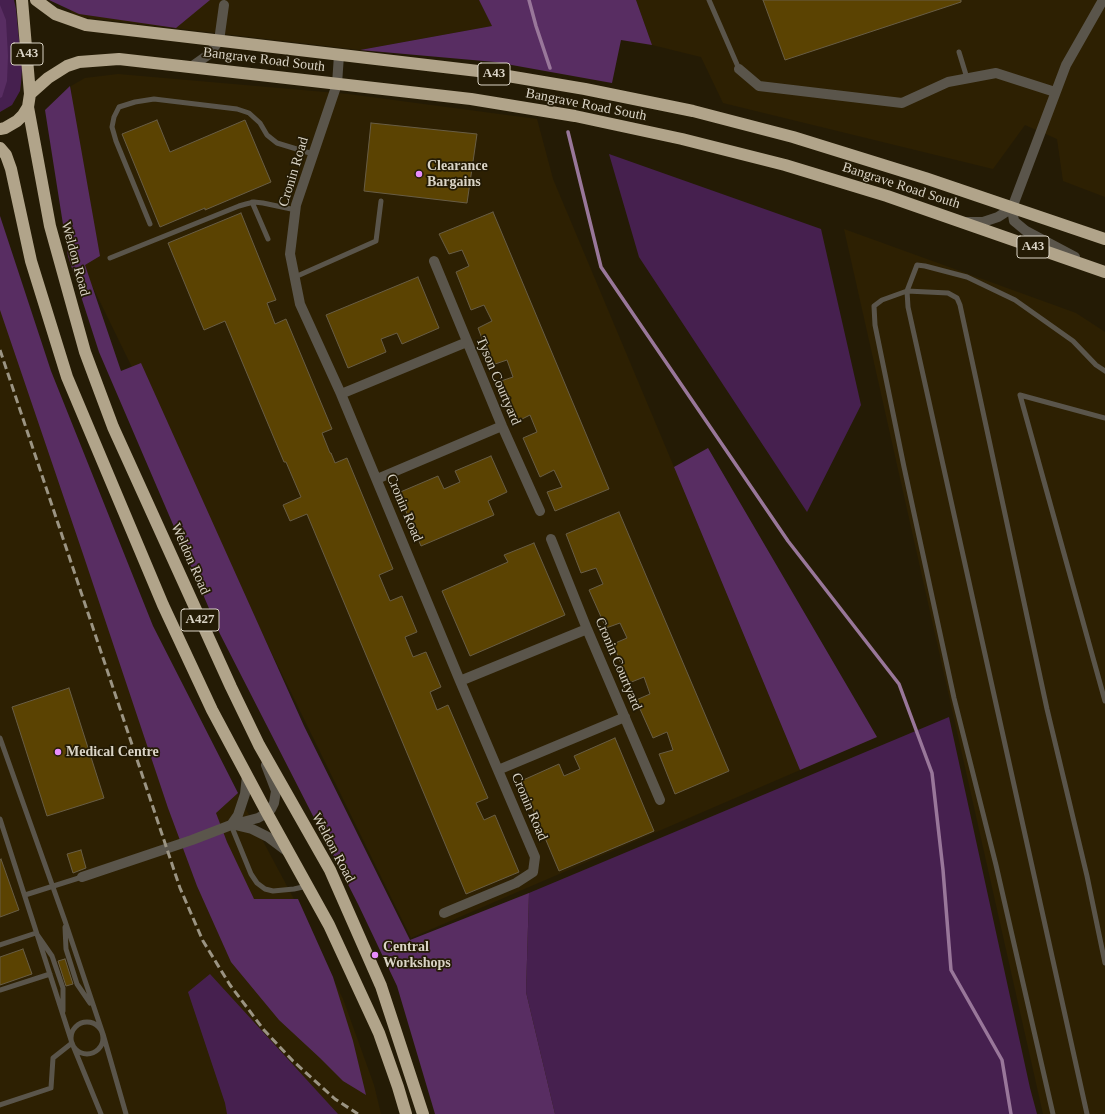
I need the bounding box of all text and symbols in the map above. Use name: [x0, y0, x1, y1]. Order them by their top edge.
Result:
road number: A43: [11, 43, 43, 65]
street label: Bangrave Road South: [202, 44, 326, 76]
road number: A43: [478, 63, 510, 85]
street label: Bangrave Road South: [524, 85, 648, 125]
street label: Cronin Road: [275, 135, 313, 209]
place label: Clearance Bargains: [427, 158, 488, 190]
street label: Bangrave Road South: [840, 159, 962, 213]
marker: Clearance Bargains: [414, 169, 424, 179]
street label: Weldon Road: [57, 220, 93, 298]
road number: A43: [1017, 236, 1049, 258]
street label: Tyson Courtyard: [472, 334, 524, 428]
street label: Cronin Road: [382, 472, 426, 544]
street label: Weldon Road: [167, 521, 213, 597]
road number: A427: [181, 609, 219, 631]
street label: Cronin Courtyard: [591, 615, 645, 713]
place label: Medical Centre: [66, 744, 159, 760]
marker: Medical Centre: [53, 747, 63, 757]
street label: Cronin Road: [507, 771, 551, 843]
street label: Weldon Road: [308, 810, 358, 886]
place label: Central Workshops: [383, 939, 451, 972]
marker: Central Workshops: [370, 950, 380, 960]

